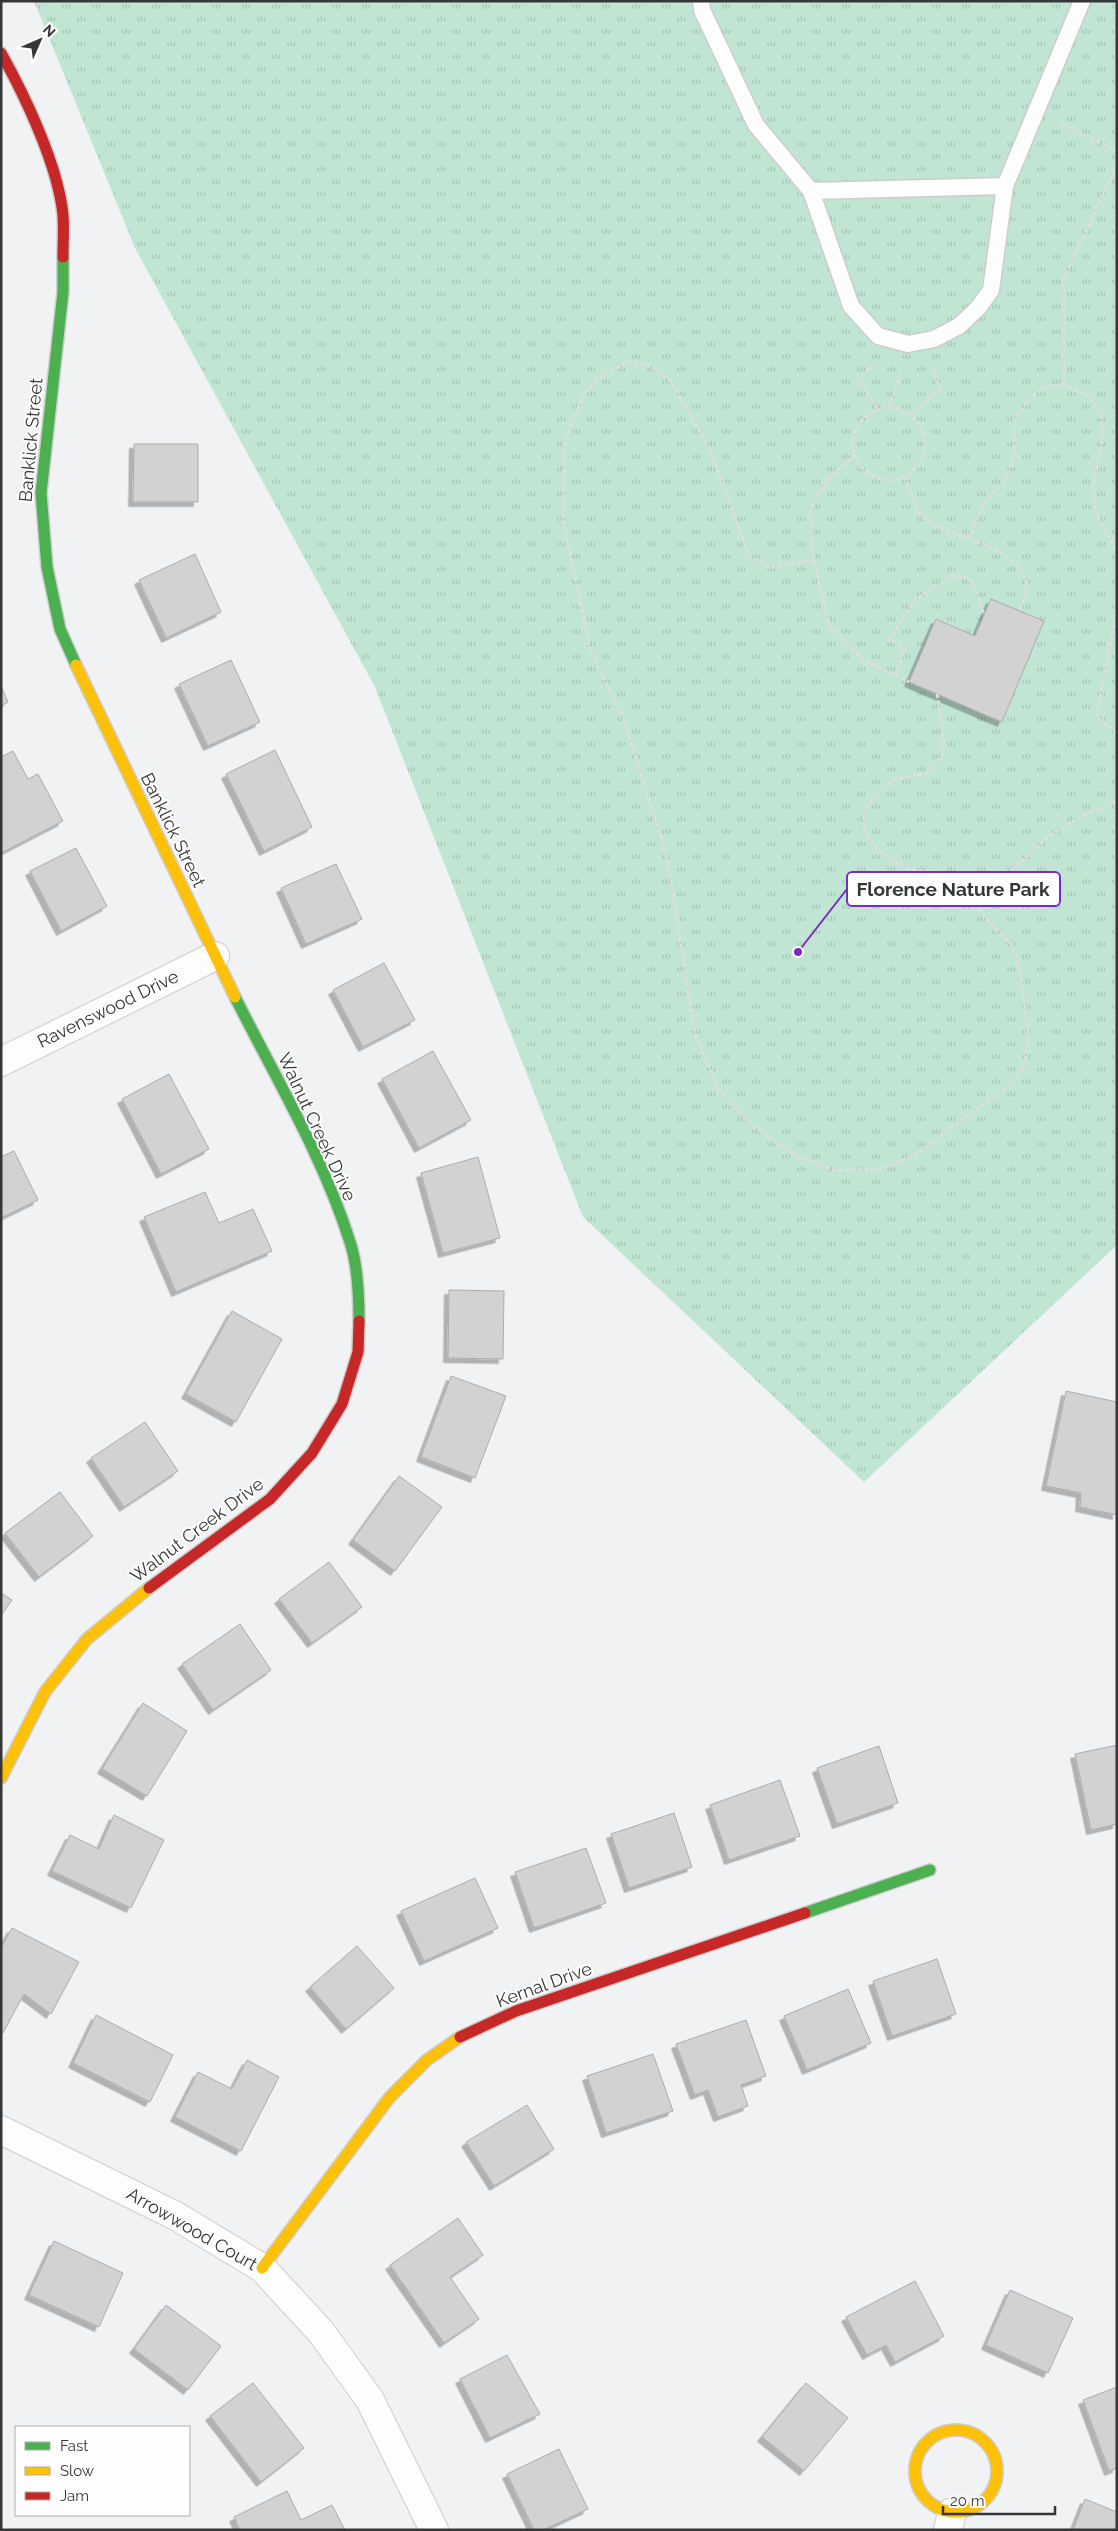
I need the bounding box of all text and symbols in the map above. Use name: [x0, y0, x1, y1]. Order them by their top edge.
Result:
north arrow: [15, 15, 65, 65]
text: N: [40, 21, 59, 40]
street label: Banklick Street: [15, 377, 46, 503]
street label: Banklick Street: [137, 769, 210, 890]
callout: Florence Nature Park: [847, 872, 1060, 906]
text: Florence Nature Park: [856, 878, 1050, 900]
street label: Ravenswood Drive: [34, 965, 182, 1052]
street label: Walnut Creek Drive: [274, 1049, 361, 1205]
street label: Walnut Creek Drive: [126, 1473, 268, 1586]
street label: Kernal Drive: [493, 1957, 595, 2012]
street label: Arrowwood Court: [123, 2183, 261, 2274]
legend: [15, 2426, 190, 2516]
text: Fast: [60, 2437, 88, 2455]
text: Slow: [60, 2462, 94, 2480]
scale bar: [943, 2484, 1056, 2516]
text: Jam: [60, 2487, 89, 2505]
text: 20 m: [950, 2492, 985, 2510]

